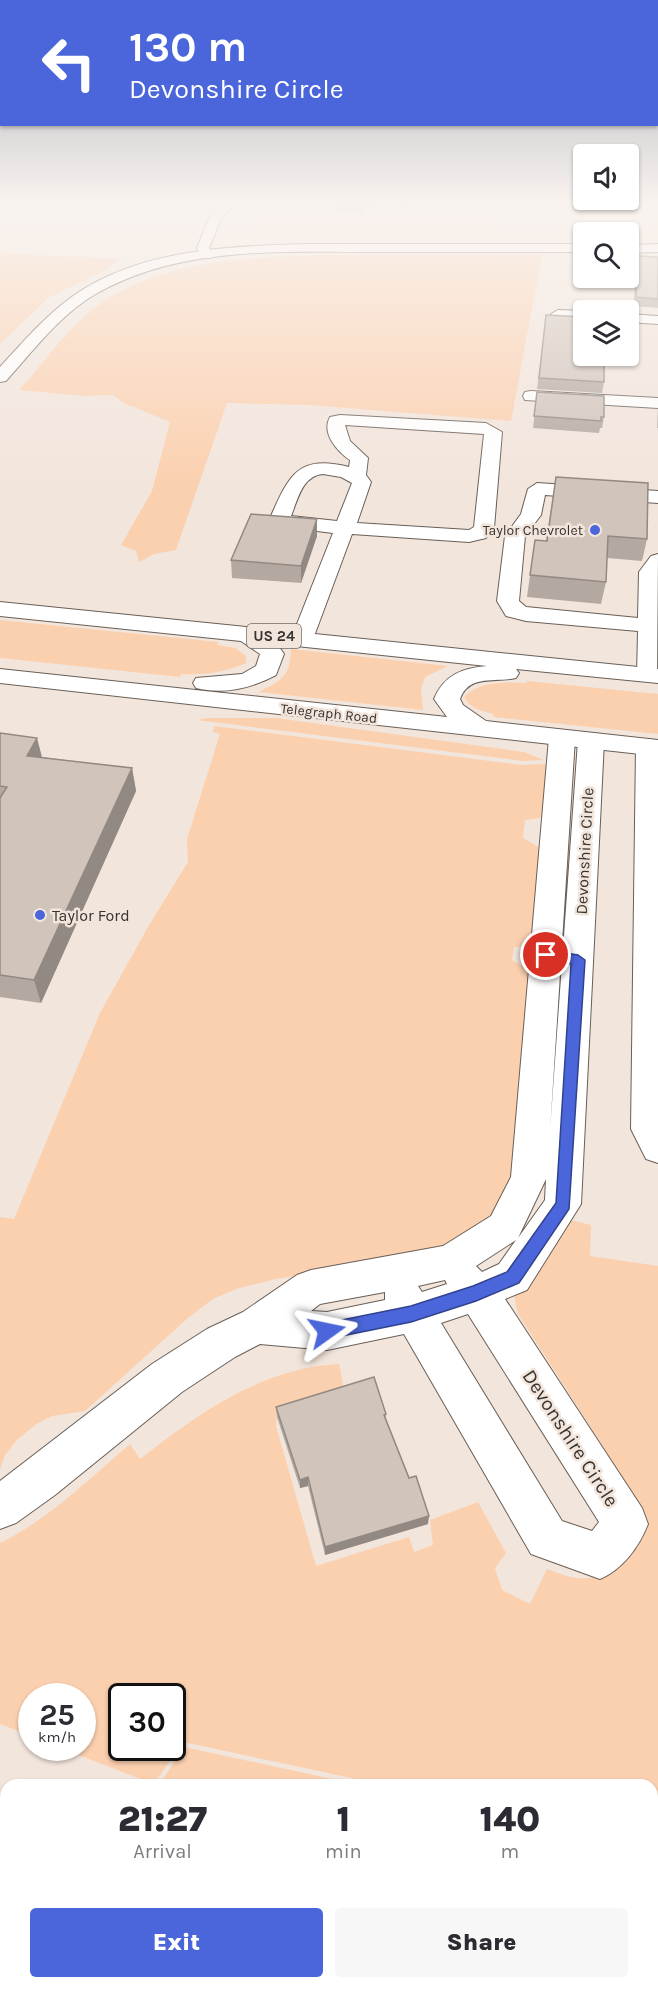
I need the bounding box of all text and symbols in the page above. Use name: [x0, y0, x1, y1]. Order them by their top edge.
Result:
text: 130 m: [129, 22, 247, 72]
icon: left: [30, 24, 108, 102]
text: Devonshire Circle: [129, 73, 344, 105]
map controls: [573, 144, 639, 366]
button: sound: [573, 144, 639, 210]
button: search: [573, 222, 639, 288]
button: layers: [573, 300, 639, 366]
place label: Taylor Chevrolet: [483, 522, 583, 539]
marker: Taylor Chevrolet: [588, 523, 602, 537]
road number: US 24: [247, 624, 301, 648]
street label: Telegraph Road: [280, 700, 378, 727]
street label: Devonshire Circle: [572, 787, 597, 915]
place label: Taylor Ford: [52, 906, 130, 925]
marker: Taylor Ford: [33, 908, 47, 922]
pin: [520, 929, 571, 980]
icon: arrive: [529, 938, 562, 971]
position arrow: [295, 1299, 359, 1363]
street label: Devonshire Circle: [518, 1365, 624, 1511]
speed limit sign: 30: [108, 1683, 186, 1761]
text: 25: [39, 1697, 75, 1733]
text: km/h: [38, 1728, 76, 1746]
text: 21:27: [118, 1798, 207, 1840]
text: 1: [336, 1798, 350, 1840]
text: 140: [479, 1798, 540, 1840]
text: Arrival: [133, 1840, 192, 1863]
text: min: [325, 1840, 362, 1863]
text: m: [500, 1840, 519, 1863]
button: Exit: [30, 1908, 323, 1977]
button: Share: [335, 1908, 628, 1977]

